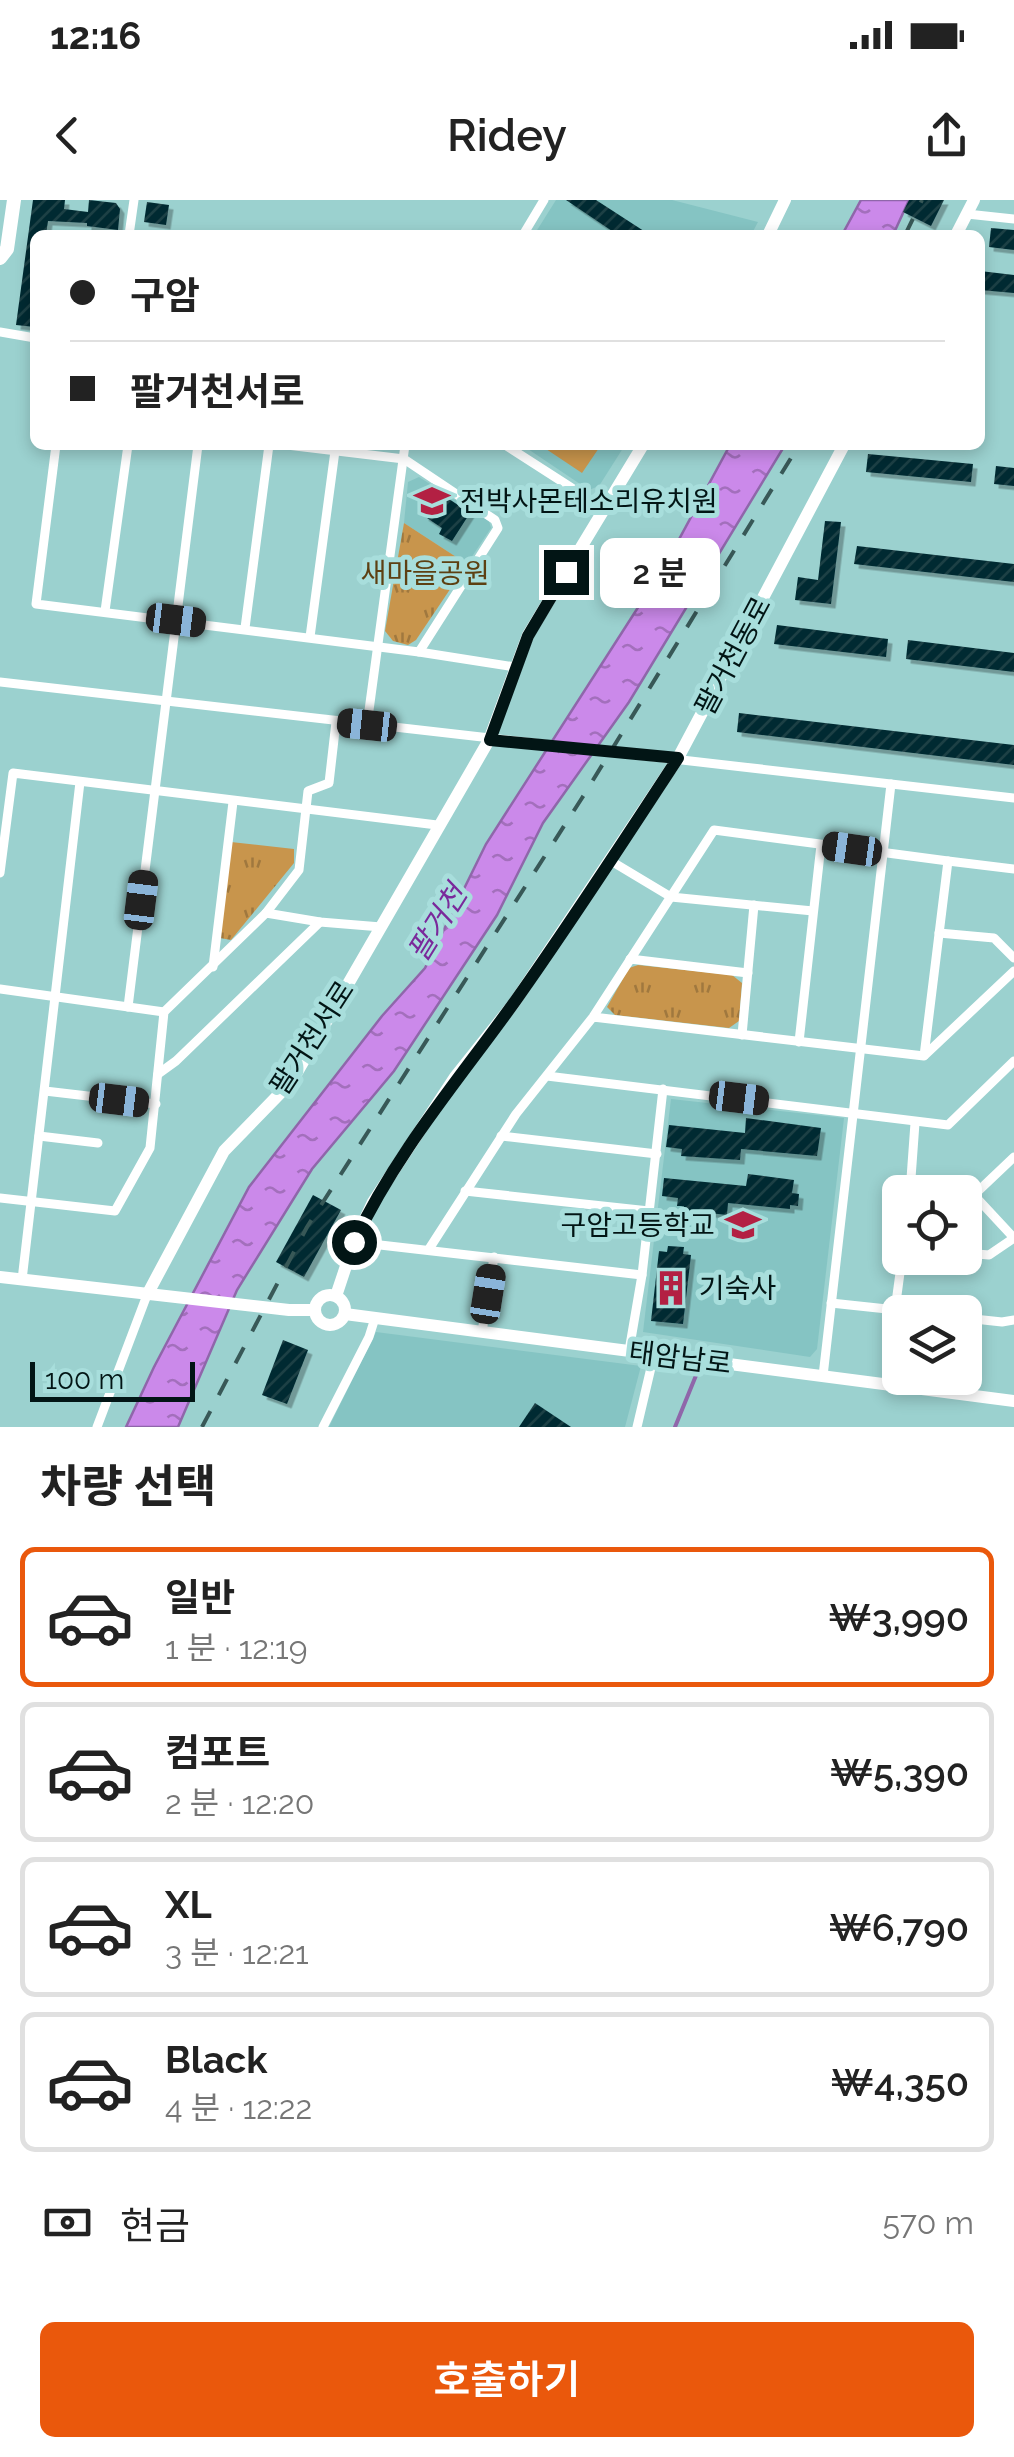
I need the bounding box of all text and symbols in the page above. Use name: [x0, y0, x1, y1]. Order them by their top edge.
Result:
text: 12:16: [50, 13, 141, 58]
icon: back: [40, 108, 95, 163]
icon: share: [919, 108, 974, 163]
text: Ridey: [447, 109, 567, 162]
text: 구암: [130, 273, 200, 318]
text: 팔거천서로: [130, 369, 305, 414]
school or university icon: 전박사몬테소리유치원: [413, 482, 451, 520]
place label: 전박사몬테소리유치원: [460, 485, 718, 518]
callout: 2 분: [601, 537, 721, 607]
route end: [544, 550, 589, 595]
text: 2 분: [633, 554, 687, 591]
park label: 새마을공원: [361, 557, 489, 590]
street label: 팔거천동로: [688, 591, 778, 721]
car: [144, 601, 208, 639]
car: [336, 707, 398, 743]
car: [820, 830, 884, 868]
car: [122, 868, 160, 932]
water label: 팔거천: [400, 876, 476, 967]
street label: 팔거천서로: [263, 975, 361, 1101]
car: [707, 1079, 771, 1117]
car: [87, 1081, 151, 1119]
map controls: [882, 1175, 982, 1395]
button: locate: [882, 1175, 982, 1275]
school or university icon: 구암고등학교: [724, 1206, 762, 1244]
place label: 구암고등학교: [560, 1209, 715, 1242]
route start: [332, 1220, 377, 1265]
car: [468, 1262, 508, 1326]
building icon: 기숙사: [652, 1269, 690, 1307]
place label: 기숙사: [699, 1272, 776, 1305]
button: layers: [882, 1295, 982, 1395]
street label: 태암남로: [627, 1335, 733, 1381]
scale bar: [30, 1357, 195, 1402]
text: 100 m: [45, 1363, 124, 1396]
text: 차량 선택: [40, 1460, 216, 1513]
icon: car: [45, 1572, 135, 1662]
text: 일반: [165, 1575, 235, 1620]
text: ₩3,990: [828, 1595, 969, 1640]
text: 1 분 · 12:19: [165, 1629, 308, 1666]
icon: car: [45, 1727, 135, 1817]
text: 컴포트: [165, 1730, 270, 1775]
text: ₩5,390: [830, 1750, 969, 1795]
text: 2 분 · 12:20: [165, 1784, 314, 1821]
icon: car: [45, 1882, 135, 1972]
text: XL: [165, 1882, 212, 1927]
text: ₩6,790: [828, 1905, 969, 1950]
text: 3 분 · 12:21: [165, 1934, 309, 1971]
icon: car: [45, 2037, 135, 2127]
text: Black: [165, 2037, 267, 2082]
text: ₩4,350: [831, 2060, 969, 2105]
text: 4 분 · 12:22: [165, 2089, 312, 2126]
icon: cash: [40, 2195, 95, 2250]
text: 현금: [120, 2203, 190, 2248]
text: 570 m: [883, 2204, 974, 2241]
button: 호출하기: [40, 2322, 974, 2437]

